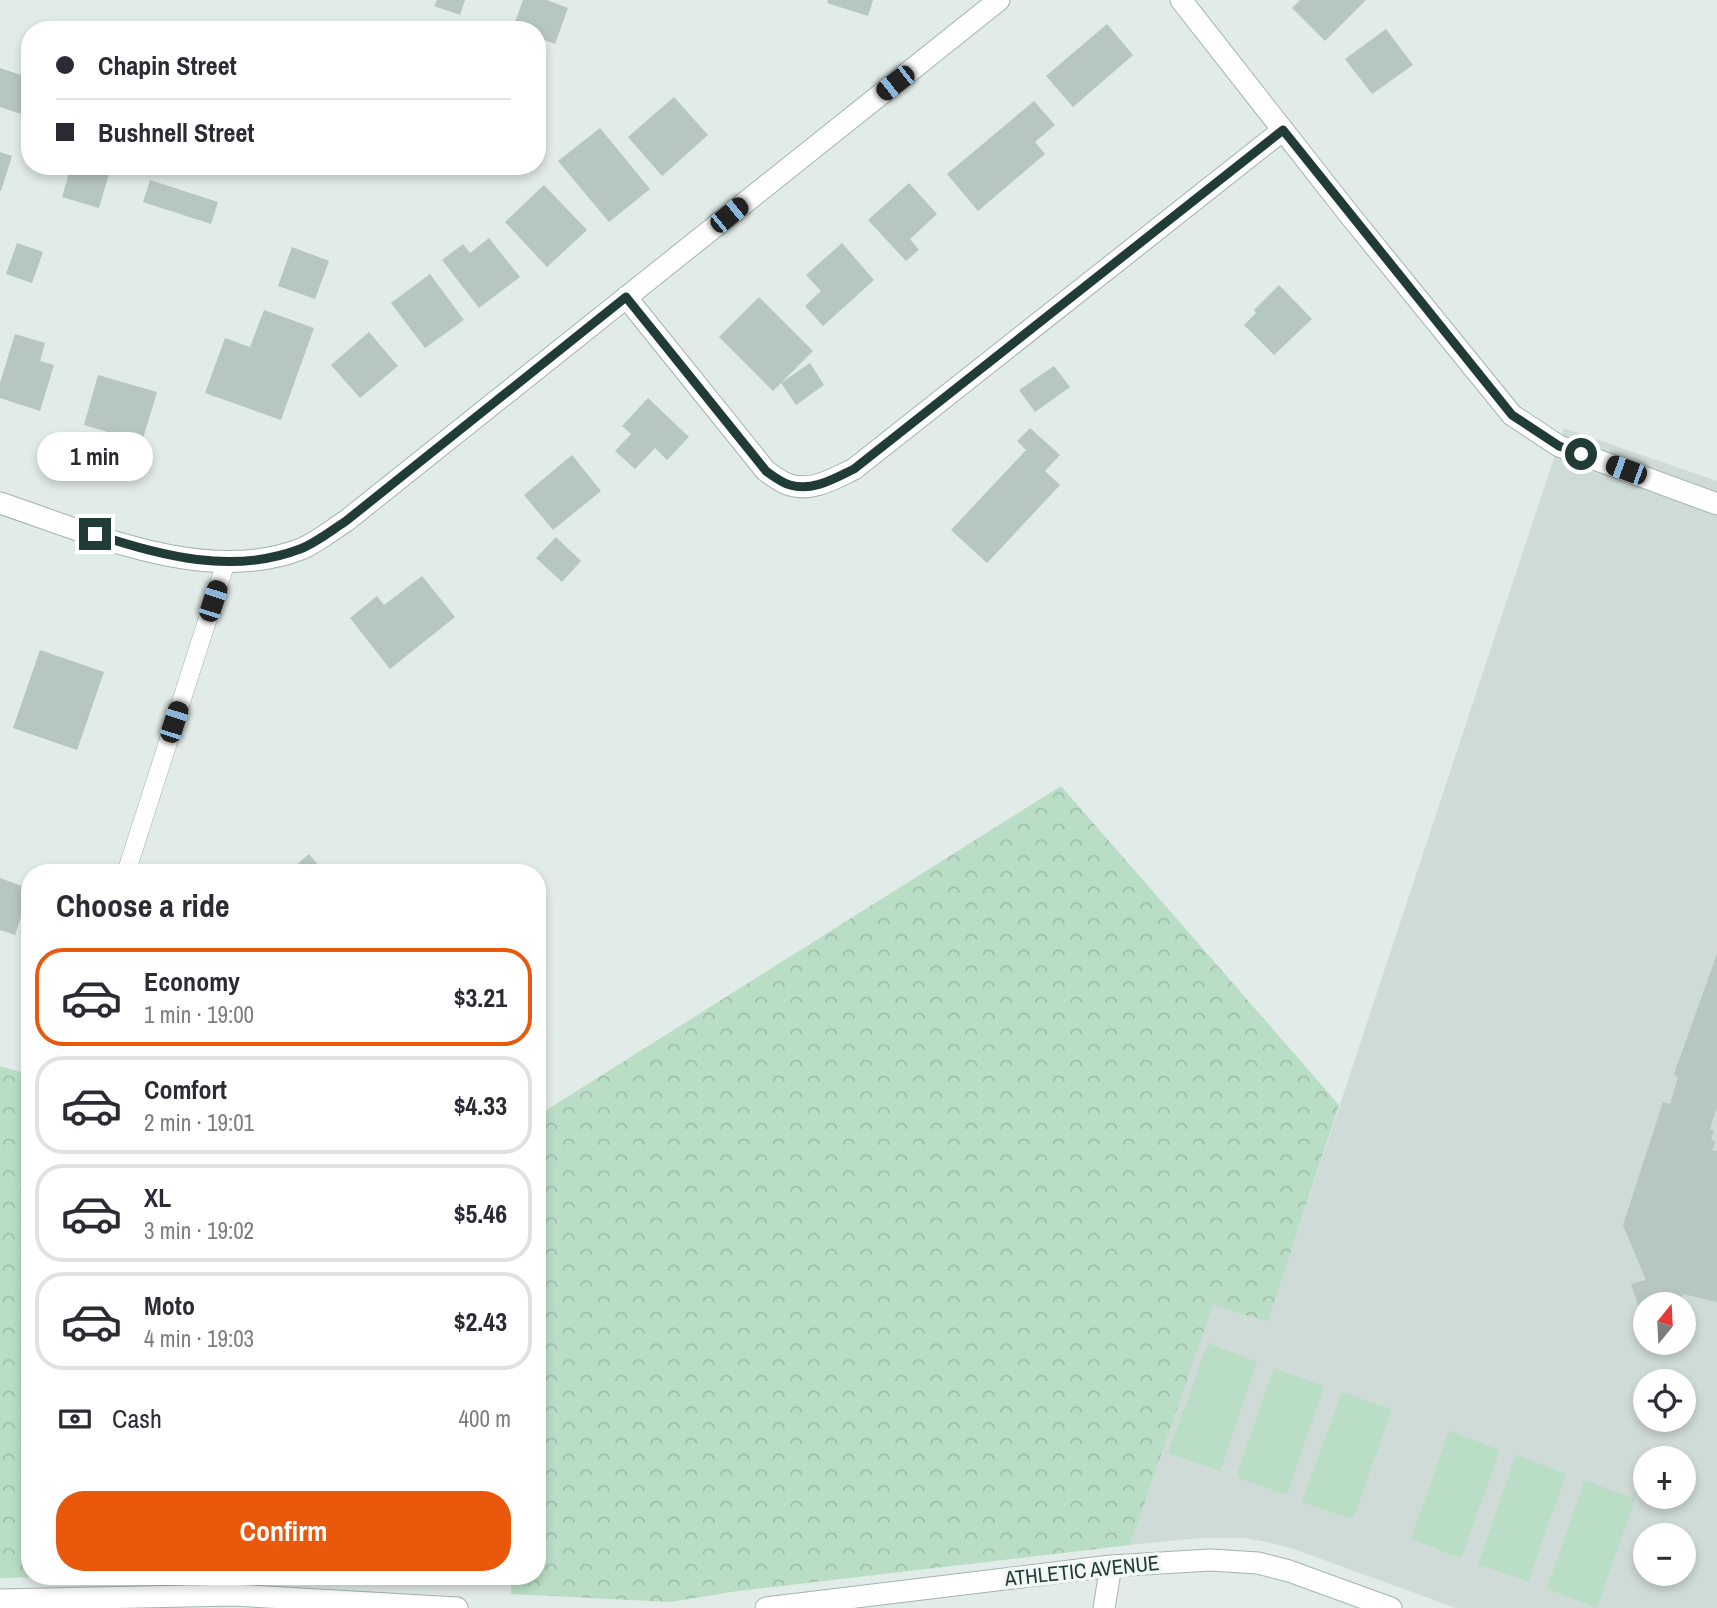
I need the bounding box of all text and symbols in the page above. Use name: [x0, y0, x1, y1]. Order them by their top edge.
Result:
text: Chapin Street: [98, 48, 237, 83]
car: [872, 62, 919, 104]
text: Bushnell Street: [98, 115, 254, 150]
car: [707, 194, 752, 236]
callout: 1 min: [37, 433, 153, 482]
route start: [1565, 438, 1597, 470]
text: 1 min: [70, 441, 120, 472]
car: [1603, 453, 1650, 487]
route end: [79, 518, 111, 550]
car: [197, 578, 230, 624]
car: [158, 699, 191, 745]
text: Choose a ride: [56, 884, 230, 927]
text: Economy: [144, 964, 240, 999]
icon: car: [60, 966, 123, 1029]
text: $3.21: [454, 980, 507, 1015]
text: 1 min · 19:00: [144, 999, 254, 1030]
text: Comfort: [144, 1072, 227, 1107]
icon: car: [60, 1074, 123, 1137]
text: $4.33: [454, 1088, 507, 1123]
text: 2 min · 19:01: [144, 1107, 254, 1138]
text: XL: [144, 1180, 171, 1215]
icon: car: [60, 1182, 123, 1245]
text: $5.46: [454, 1196, 507, 1231]
text: 3 min · 19:02: [144, 1215, 254, 1246]
text: Moto: [144, 1288, 195, 1323]
icon: car: [60, 1290, 123, 1353]
north arrow: [1633, 1292, 1696, 1354]
map controls: [1633, 1292, 1696, 1586]
text: $2.43: [454, 1304, 507, 1339]
text: 4 min · 19:03: [144, 1323, 254, 1354]
button: locate: [1633, 1369, 1696, 1432]
icon: cash: [56, 1400, 94, 1438]
text: Cash: [112, 1401, 162, 1436]
text: 400 m: [459, 1403, 511, 1434]
button: +: [1633, 1446, 1696, 1509]
button: Confirm: [56, 1491, 511, 1571]
button: −: [1633, 1523, 1696, 1586]
street label: ATHLETIC AVENUE: [1002, 1548, 1161, 1593]

